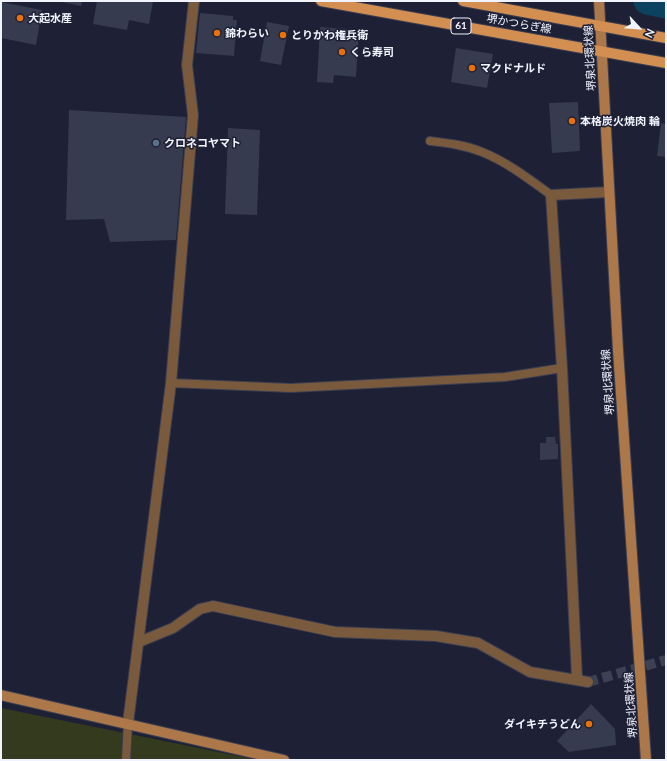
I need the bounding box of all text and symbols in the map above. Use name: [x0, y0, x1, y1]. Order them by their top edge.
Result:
north arrow: [619, 8, 659, 48]
place label: 大起水産: [28, 11, 72, 25]
street label: 堺かつらぎ線: [485, 12, 553, 36]
marker: 大起水産: [15, 13, 25, 23]
road number: 61: [451, 18, 471, 34]
street label: 堺泉北環状線: [582, 25, 598, 91]
place label: 錦わらい: [225, 26, 269, 40]
text: N: [643, 27, 658, 40]
marker: 錦わらい: [212, 28, 222, 38]
place label: とりかわ権兵衛: [291, 28, 368, 42]
marker: とりかわ権兵衛: [278, 30, 288, 40]
place label: くら寿司: [350, 45, 394, 59]
marker: くら寿司: [337, 47, 347, 57]
place label: マクドナルド: [480, 61, 546, 75]
marker: マクドナルド: [467, 63, 477, 73]
place label: 本格炭火焼肉 輪: [580, 114, 660, 128]
marker: 本格炭火焼肉 輪: [567, 116, 577, 126]
place label: クロネコヤマト: [164, 136, 241, 150]
marker: クロネコヤマト: [151, 138, 161, 148]
street label: 堺泉北環状線: [599, 349, 617, 415]
street label: 堺泉北環状線: [622, 672, 640, 738]
place label: ダイキチうどん: [504, 717, 581, 731]
marker: ダイキチうどん: [584, 719, 594, 729]

